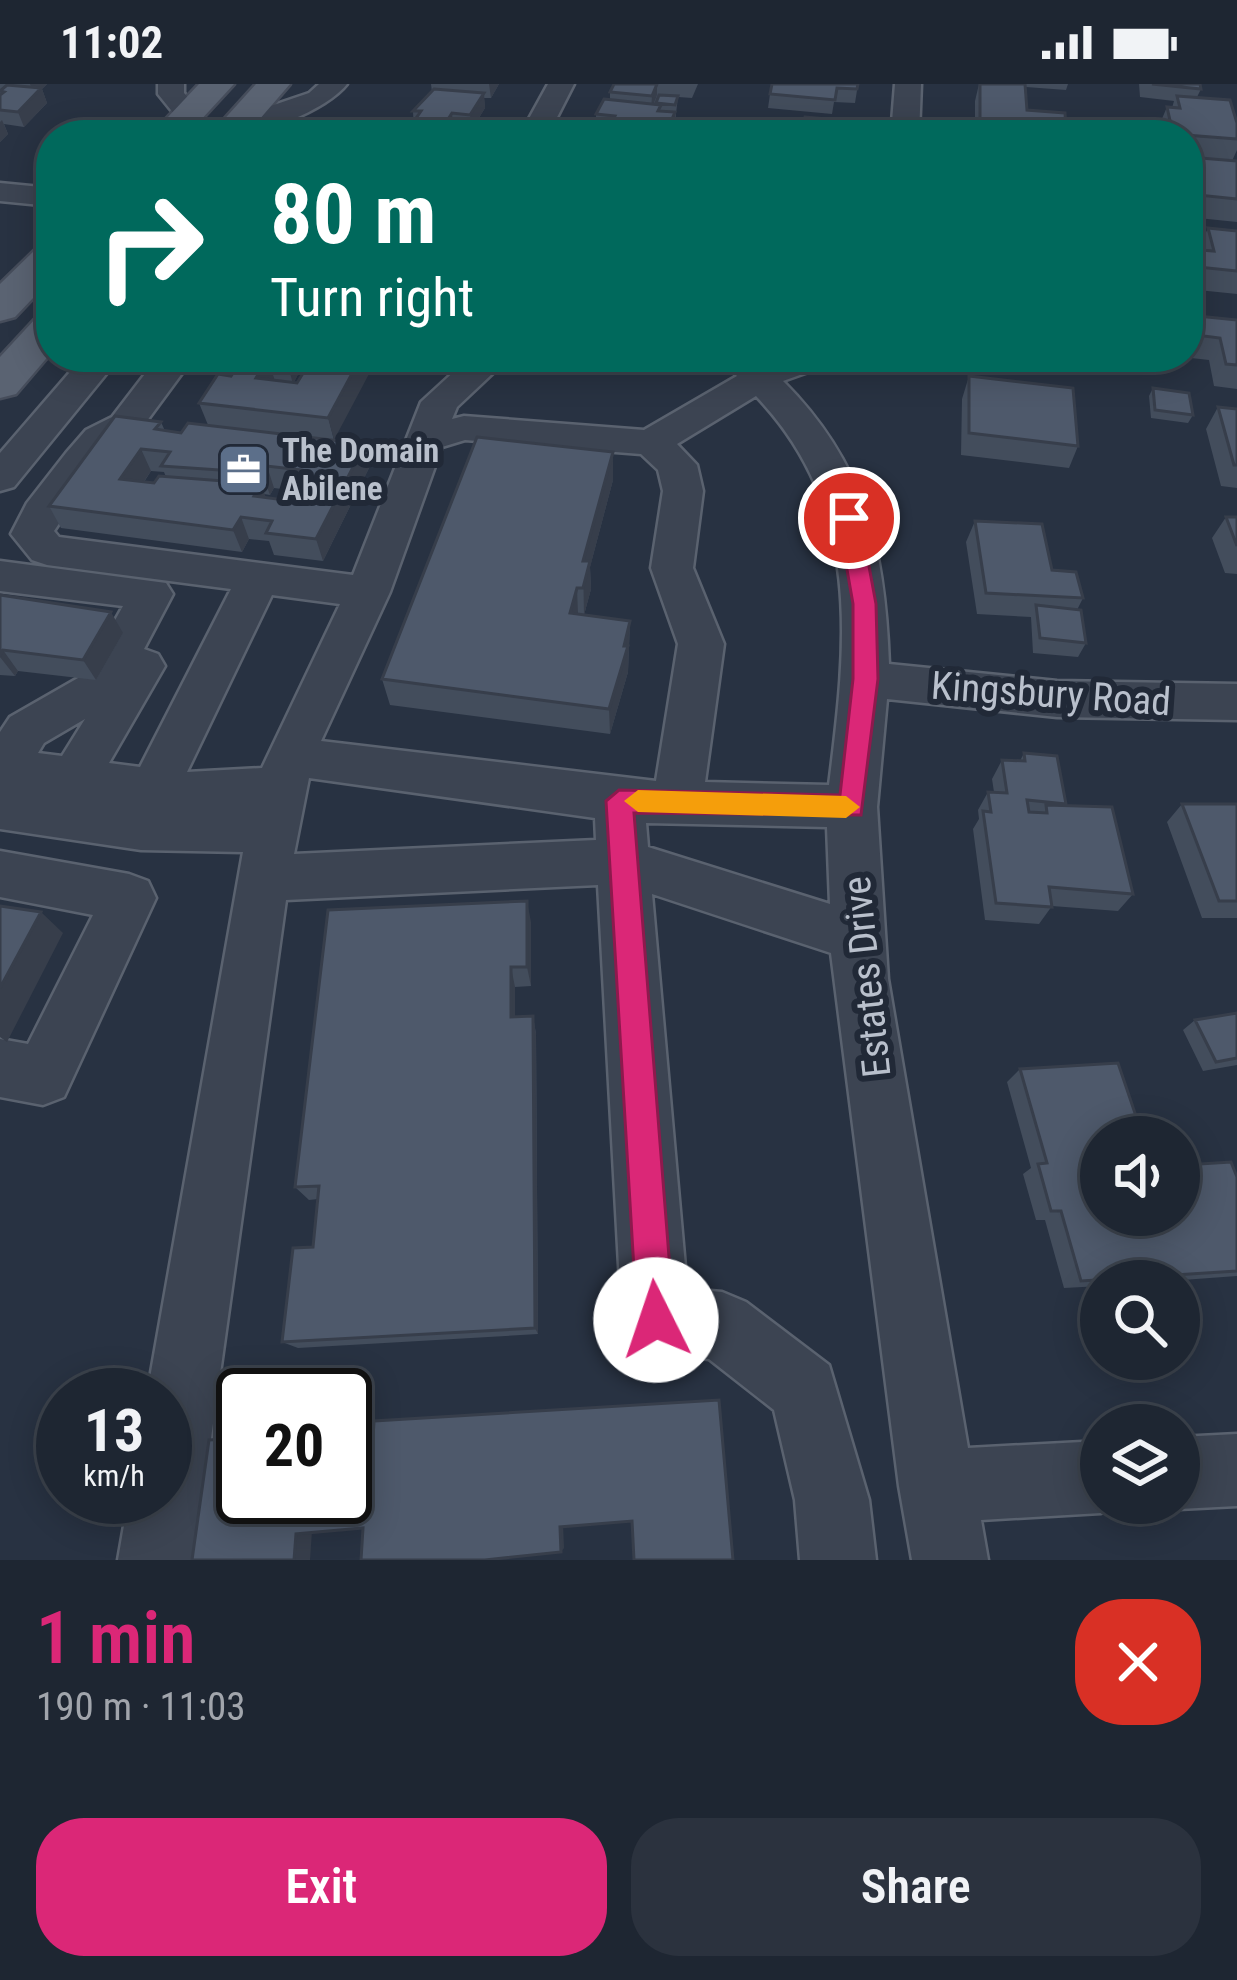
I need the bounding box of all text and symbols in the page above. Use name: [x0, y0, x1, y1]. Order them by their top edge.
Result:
text: 11:02: [60, 16, 163, 69]
text: 80 m: [270, 165, 437, 264]
icon: right: [72, 168, 228, 324]
text: Turn right: [270, 266, 474, 329]
place label: The Domain Abilene: [282, 431, 439, 508]
office icon: The Domain Abilene: [215, 441, 271, 497]
pin: [798, 467, 900, 569]
icon: arrive: [816, 485, 882, 551]
street label: Kingsbury Road: [930, 663, 1172, 725]
street label: Estates Drive: [834, 874, 900, 1080]
map controls: [1080, 1116, 1200, 1524]
button: sound: [1080, 1116, 1200, 1236]
position arrow: [593, 1257, 719, 1383]
button: search: [1080, 1260, 1200, 1380]
speed limit sign: 20: [216, 1368, 372, 1524]
text: 13: [84, 1395, 144, 1466]
button: layers: [1080, 1404, 1200, 1524]
text: km/h: [83, 1458, 145, 1493]
text: 1 min: [36, 1596, 195, 1681]
button: close: [1075, 1599, 1201, 1725]
text: 190 m · 11:03: [36, 1684, 246, 1730]
button: Exit: [36, 1818, 607, 1956]
button: Share: [631, 1818, 1201, 1956]

